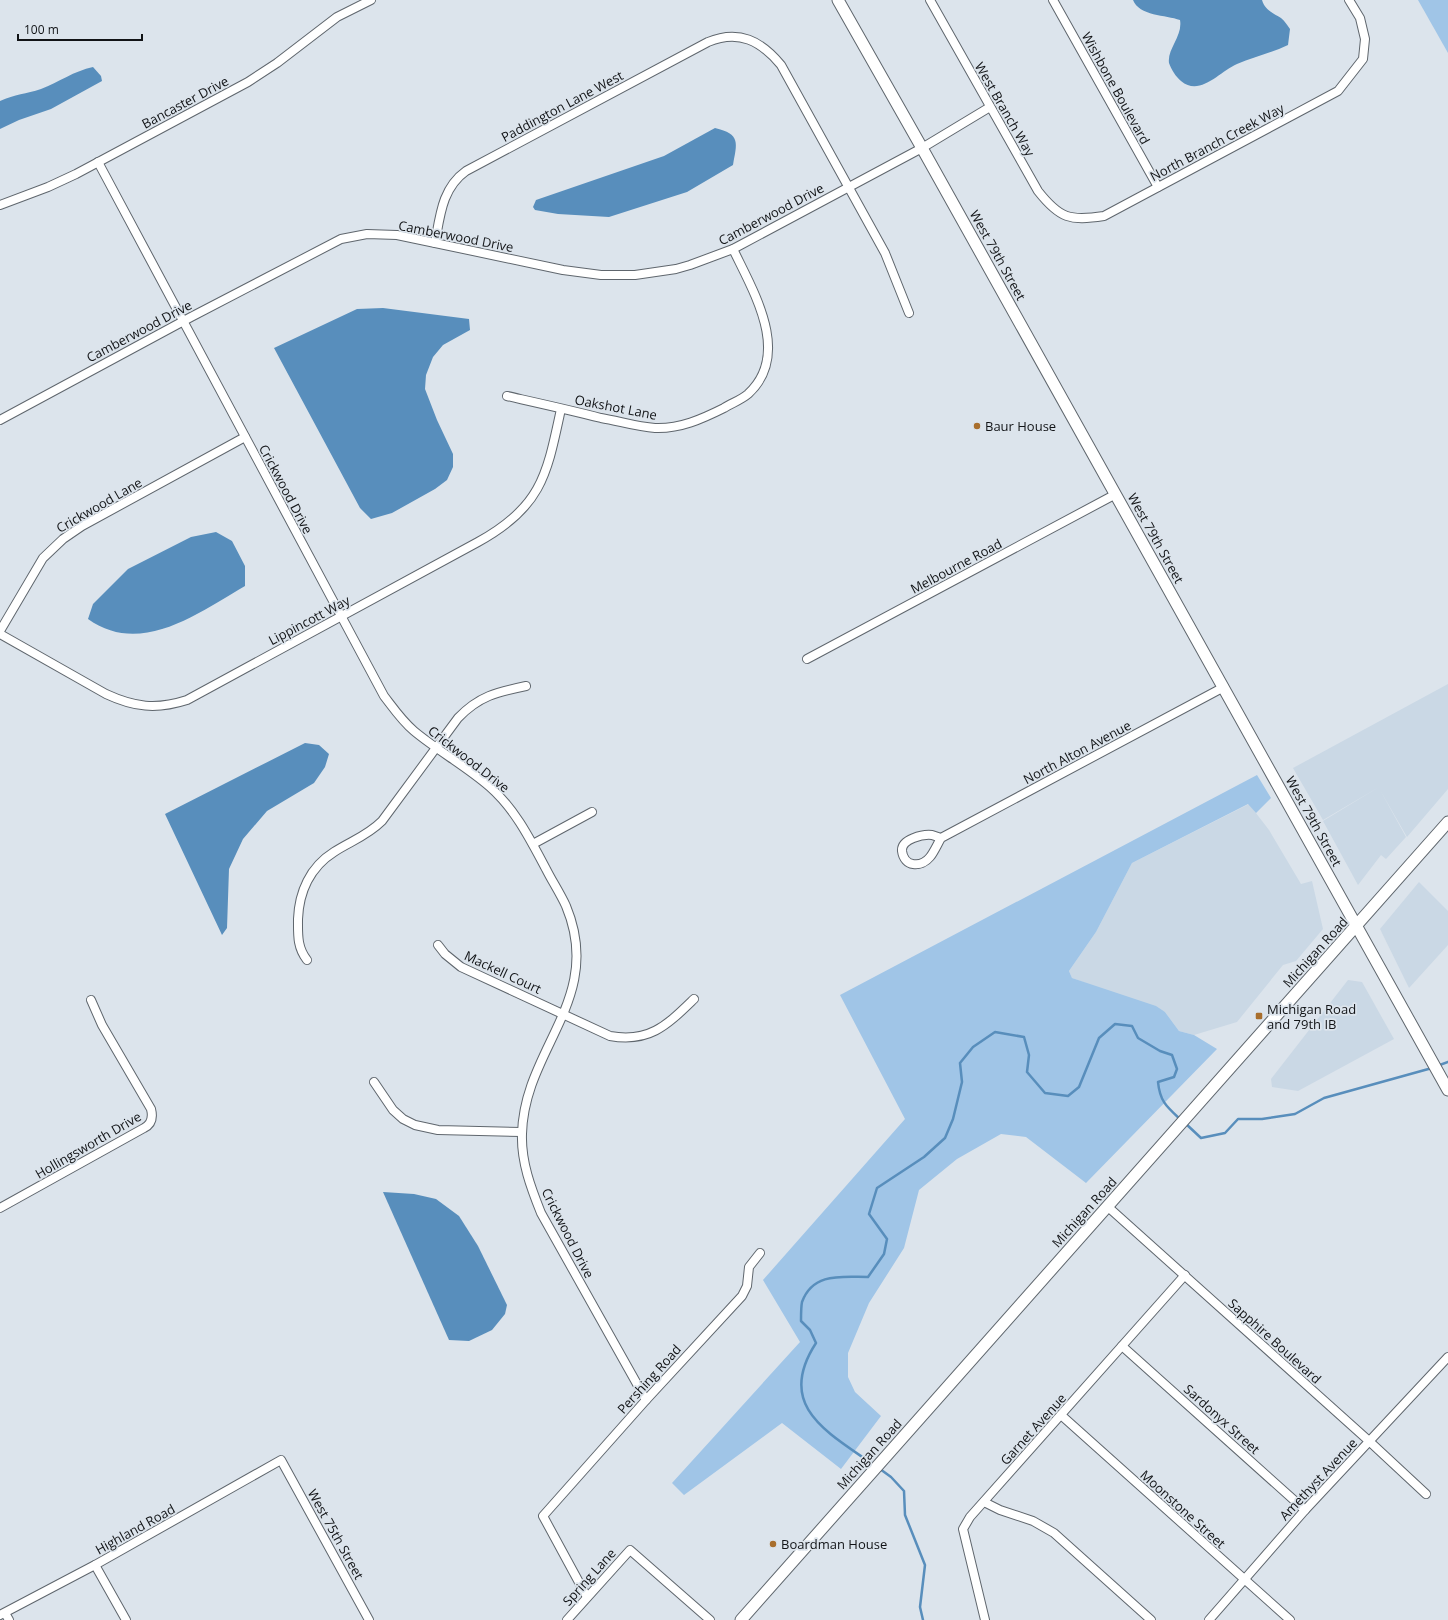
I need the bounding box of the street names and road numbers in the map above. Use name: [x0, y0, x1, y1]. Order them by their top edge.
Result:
street label: Wishbone Boulevard: [1078, 29, 1154, 147]
street label: West Branch Way: [971, 59, 1039, 160]
street label: Paddington Lane West: [498, 66, 627, 146]
street label: Bancaster Drive: [139, 72, 231, 132]
street label: North Branch Creek Way: [1147, 99, 1288, 185]
street label: Camberwood Drive: [715, 179, 827, 249]
street label: West 79th Street: [966, 207, 1030, 304]
street label: Camberwood Drive: [397, 216, 515, 256]
street label: Camberwood Drive: [83, 296, 195, 366]
street label: Oakshot Lane: [573, 390, 659, 424]
street label: Crickwood Drive: [255, 441, 317, 537]
street label: Crickwood Lane: [53, 473, 145, 537]
street label: West 79th Street: [1124, 490, 1188, 587]
street label: Melbourne Road: [907, 534, 1005, 598]
street label: Lippincott Way: [265, 591, 353, 649]
street label: North Alton Avenue: [1020, 716, 1134, 788]
street label: Crickwood Drive: [425, 722, 513, 796]
street label: West 79th Street: [1282, 773, 1346, 870]
street label: Michigan Road: [1278, 913, 1352, 991]
street label: Mackell Court: [462, 946, 545, 998]
street label: Hollingsworth Drive: [32, 1107, 144, 1183]
street label: Michigan Road: [1047, 1173, 1121, 1251]
street label: Crickwood Drive: [538, 1185, 598, 1281]
street label: Sapphire Boulevard: [1225, 1294, 1325, 1388]
street label: Pershing Road: [613, 1341, 685, 1417]
street label: Sardonyx Street: [1180, 1380, 1264, 1458]
street label: Garnet Avenue: [996, 1389, 1070, 1469]
street label: Michigan Road: [832, 1415, 906, 1493]
street label: Amethyst Avenue: [1275, 1434, 1361, 1524]
street label: Moonstone Street: [1137, 1466, 1230, 1552]
street label: West 75th Street: [304, 1486, 368, 1583]
street label: Highland Road: [92, 1500, 178, 1558]
street label: Spring Lane: [558, 1544, 620, 1610]

